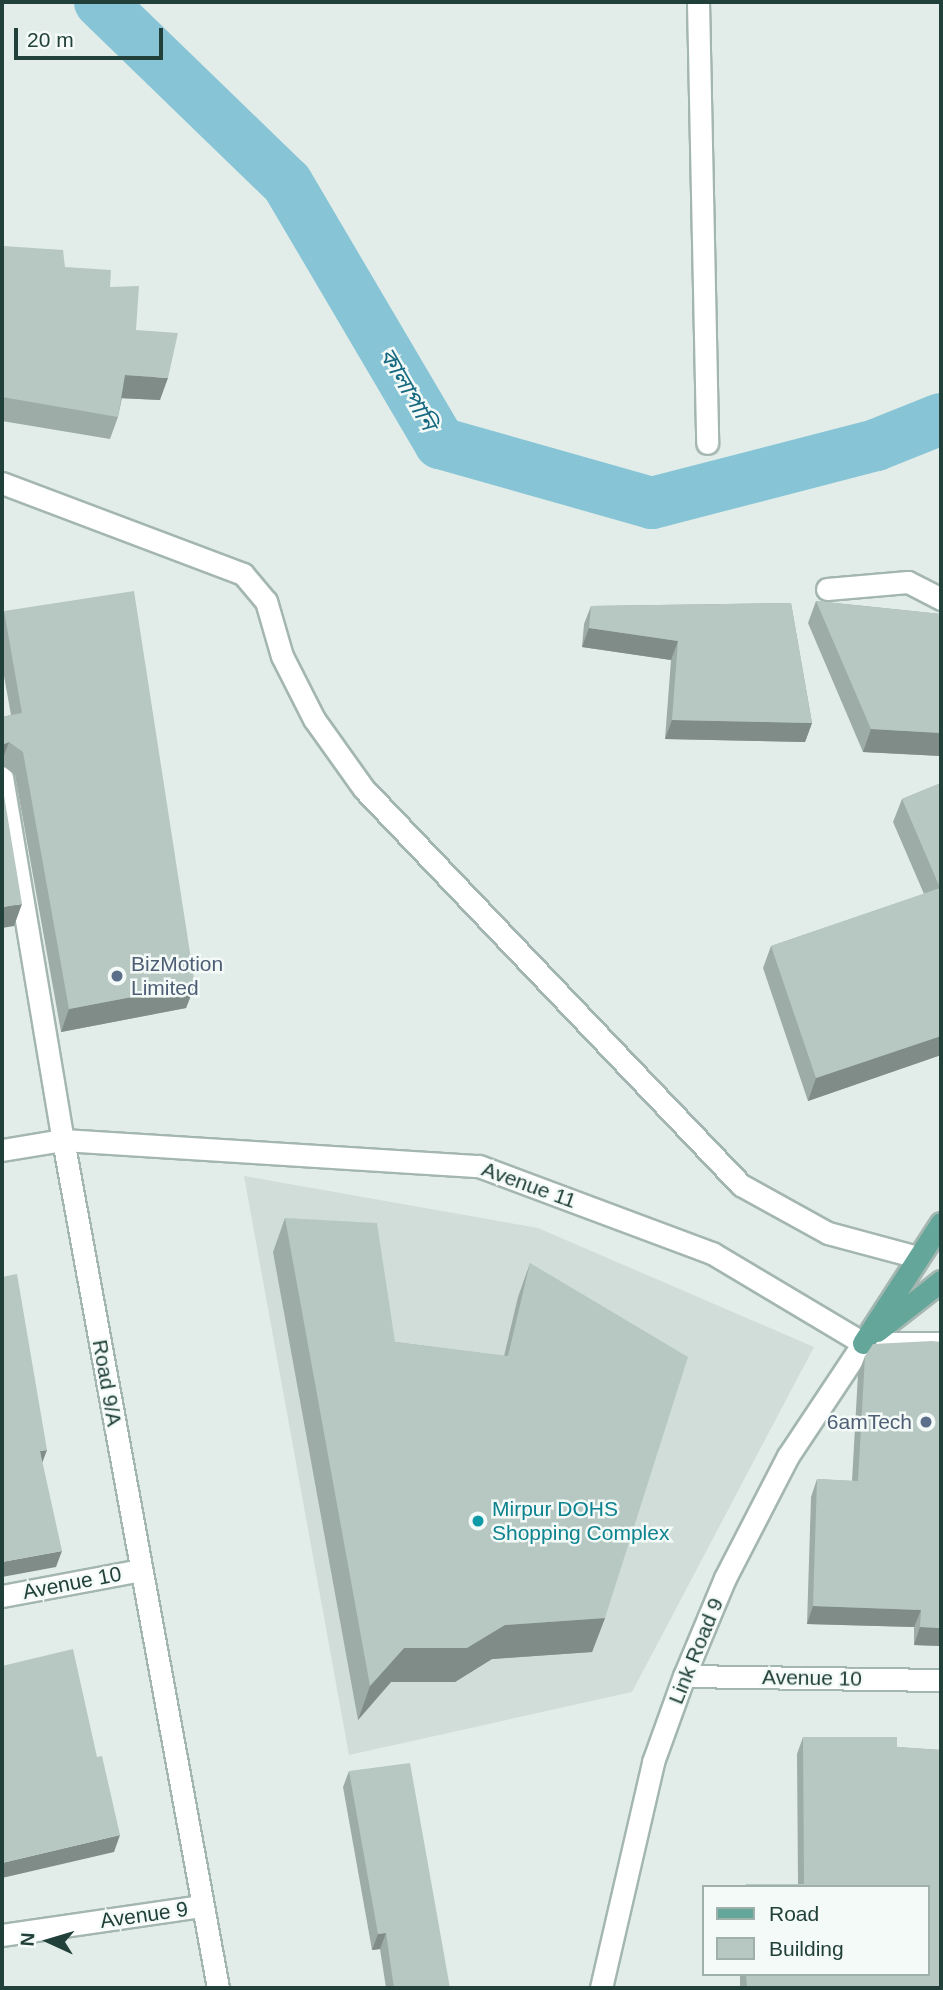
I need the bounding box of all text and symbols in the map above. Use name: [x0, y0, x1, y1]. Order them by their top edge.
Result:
scale bar: [18, 14, 166, 58]
text: 20 m: [27, 28, 74, 51]
water label: কালাপানি: [374, 343, 442, 435]
place label: BizMotion Limited: [131, 951, 223, 1001]
marker: BizMotion Limited: [109, 968, 125, 984]
street label: Avenue 11: [478, 1156, 580, 1214]
street label: Road 9/A: [87, 1338, 127, 1428]
place label: 6amTech: [827, 1409, 912, 1435]
marker: 6amTech: [918, 1414, 934, 1430]
place label: Mirpur DOHS Shopping Complex: [492, 1496, 669, 1546]
marker: Mirpur DOHS Shopping Complex: [470, 1513, 486, 1529]
street label: Avenue 10: [20, 1561, 124, 1605]
street label: Link Road 9: [663, 1594, 729, 1708]
street label: Avenue 10: [762, 1665, 862, 1691]
legend: [702, 1885, 929, 1976]
street label: Avenue 9: [98, 1896, 190, 1934]
text: Road: [769, 1902, 819, 1925]
north arrow: [14, 1906, 84, 1976]
text: N: [17, 1932, 39, 1947]
text: Building: [769, 1937, 844, 1960]

